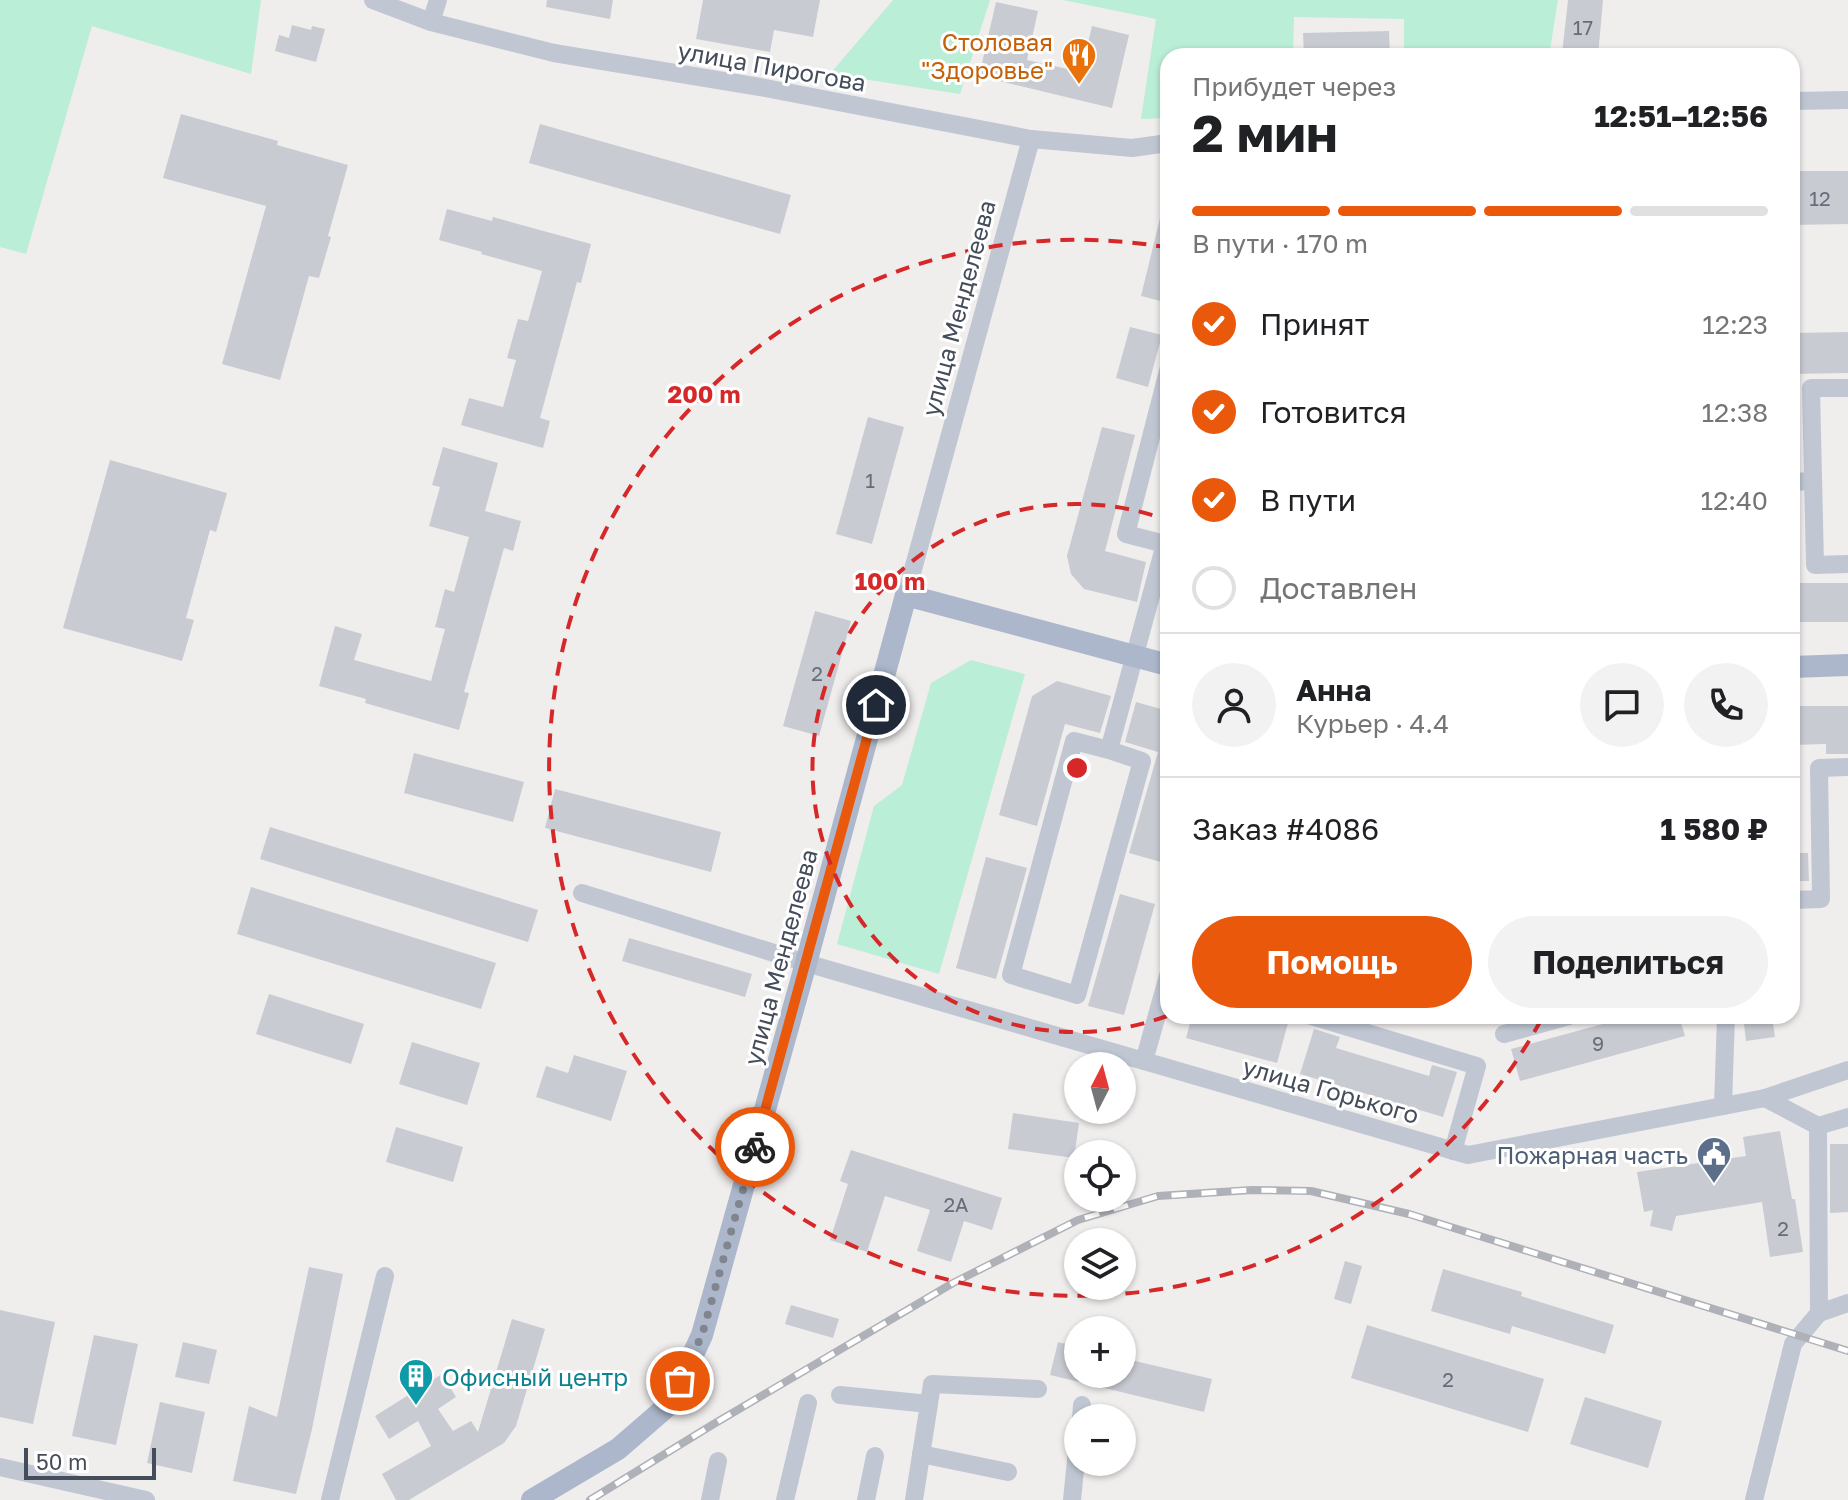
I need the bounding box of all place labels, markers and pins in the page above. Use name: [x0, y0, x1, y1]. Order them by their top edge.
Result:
place label: Столовая "Здоровье": [921, 27, 1053, 84]
restaurant icon: Столовая "Здоровье": [1060, 36, 1098, 86]
pin: [842, 671, 910, 739]
centre of rings: [1063, 754, 1091, 782]
public building icon: Пожарная часть: [1695, 1135, 1733, 1185]
place label: Пожарная часть: [1497, 1140, 1688, 1169]
pin: [646, 1347, 714, 1415]
building icon: Офисный центр: [397, 1357, 435, 1407]
place label: Офисный центр: [442, 1362, 628, 1391]

